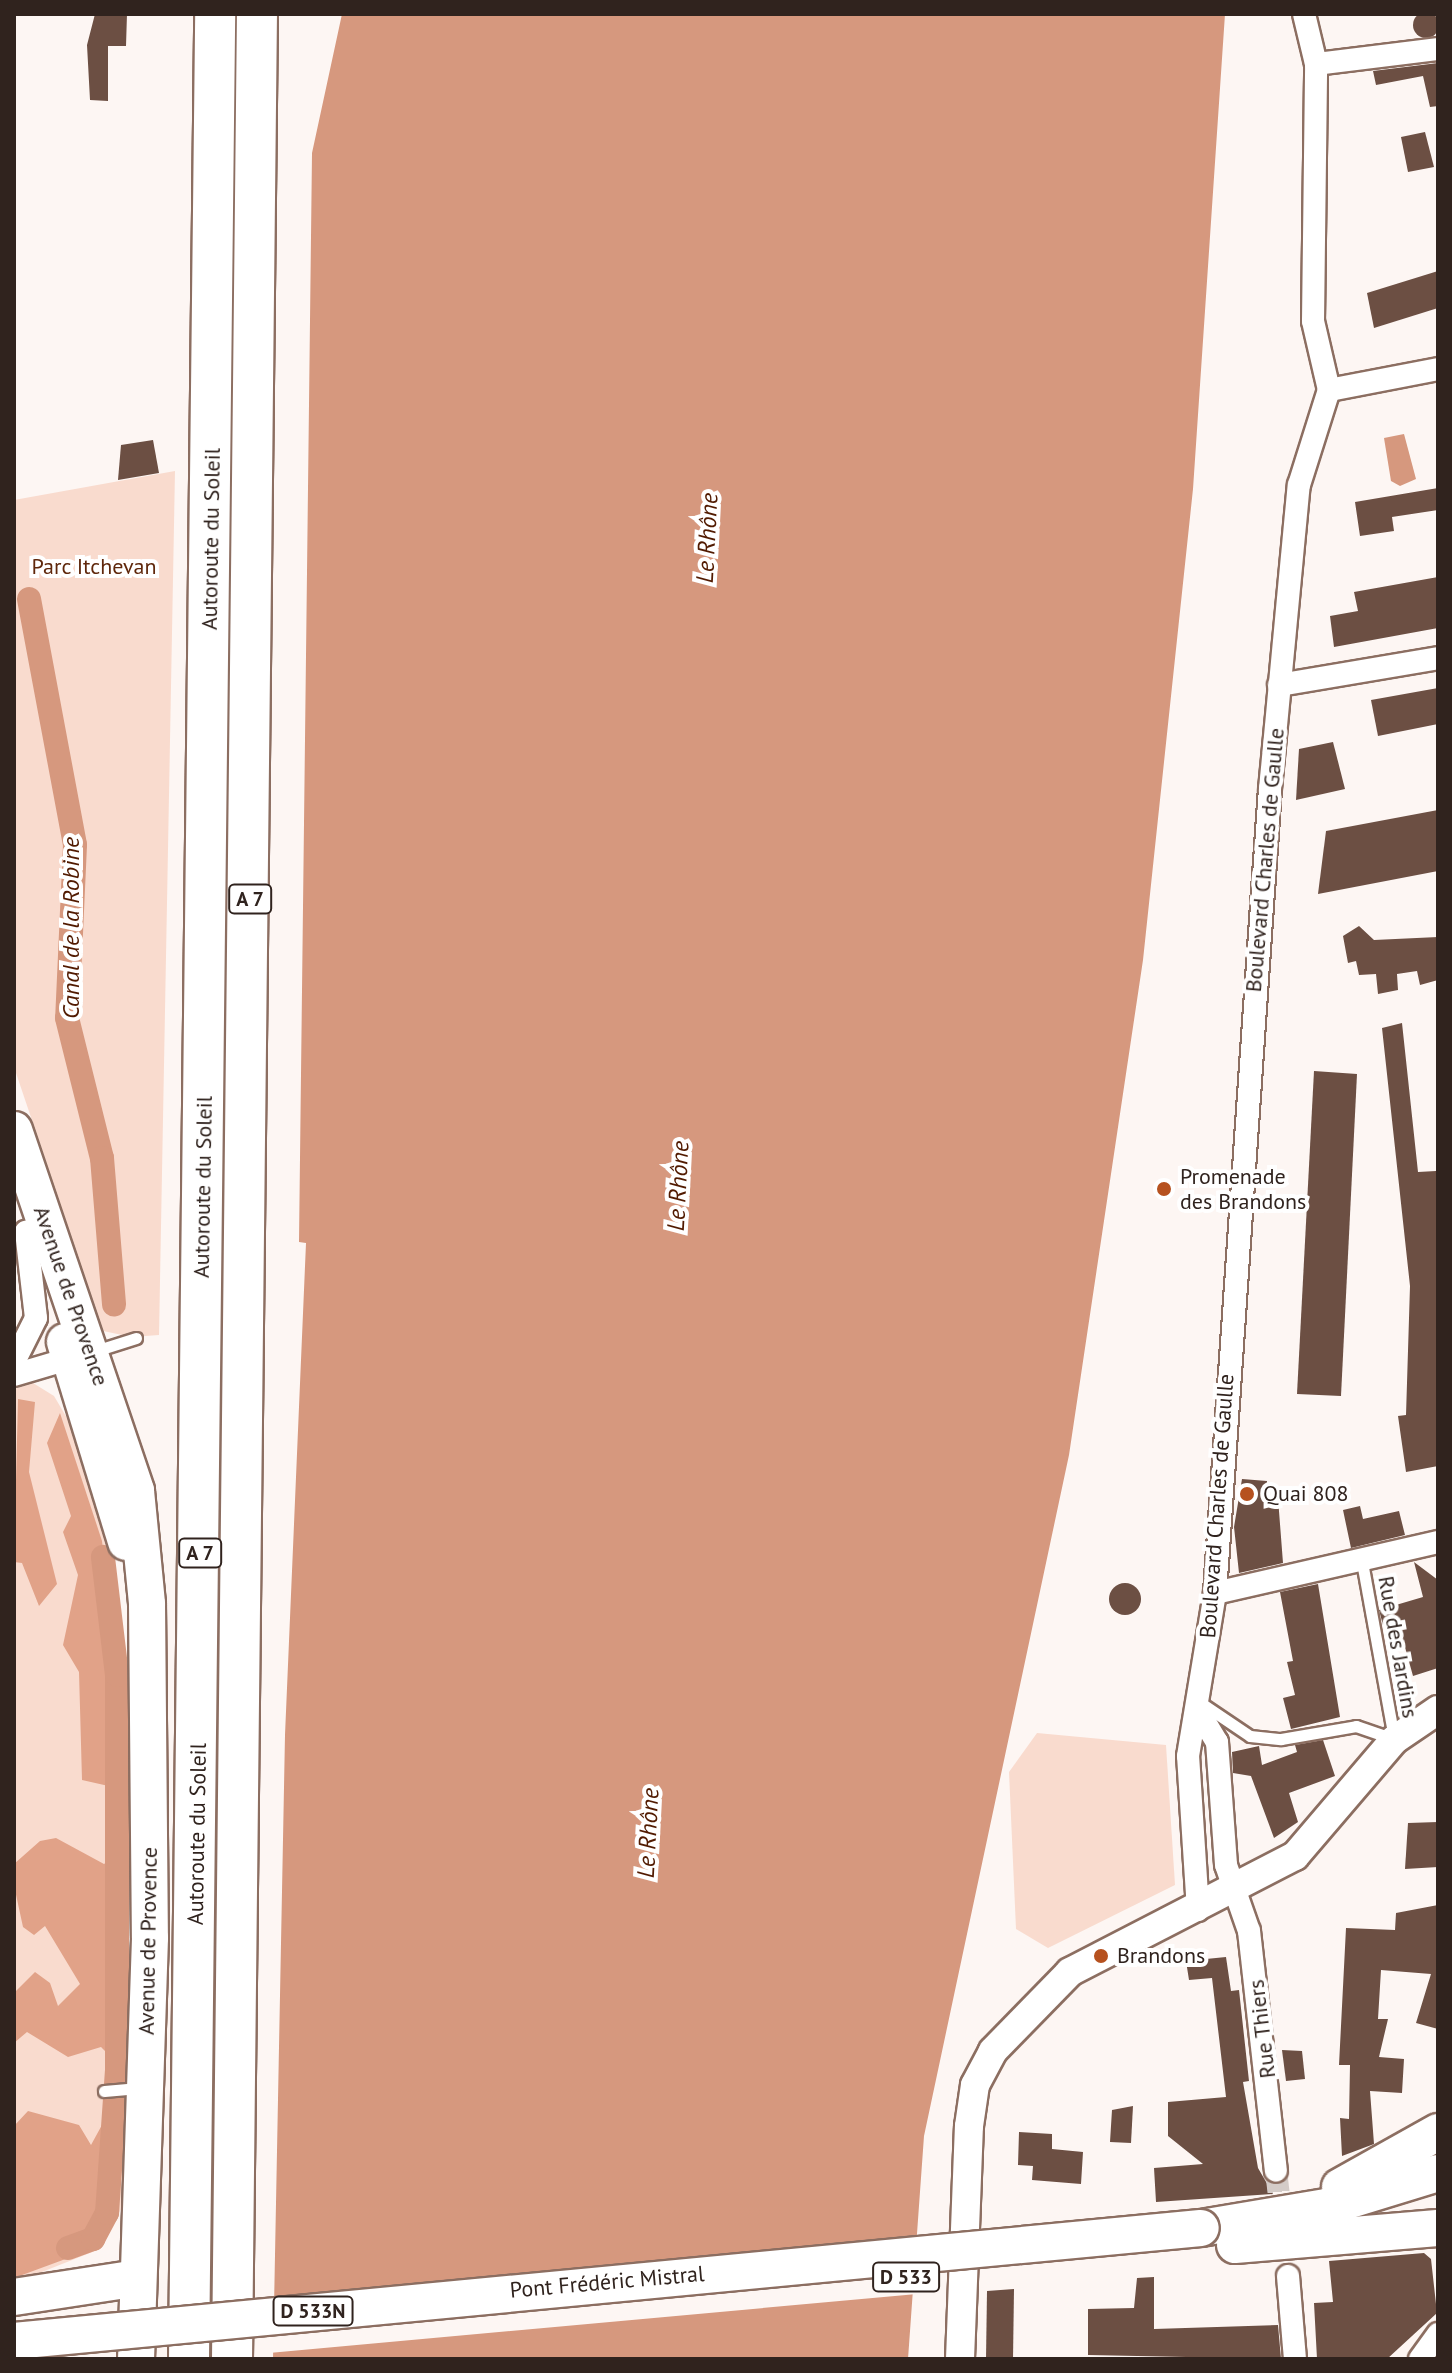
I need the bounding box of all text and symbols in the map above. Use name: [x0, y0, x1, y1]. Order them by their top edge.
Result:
street label: Autoroute du Soleil: [196, 448, 226, 630]
water label: Le Rhône: [690, 492, 724, 584]
park label: Parc Itchevan: [31, 554, 157, 580]
street label: Boulevard Charles de Gaulle: [1240, 727, 1290, 993]
water label: Canal de la Robine: [57, 837, 85, 1019]
road number: A 7: [226, 883, 274, 915]
street label: Autoroute du Soleil: [188, 1096, 218, 1278]
water label: Le Rhône: [661, 1140, 695, 1232]
place label: Promenade des Brandons: [1180, 1163, 1306, 1214]
marker: Promenade des Brandons: [1155, 1180, 1173, 1198]
street label: Avenue de Provence: [28, 1203, 114, 1389]
street label: Boulevard Charles de Gaulle: [1195, 1373, 1239, 1639]
place label: Quai 808: [1263, 1481, 1349, 1507]
marker: Quai 808: [1238, 1485, 1256, 1503]
road number: A 7: [176, 1537, 224, 1569]
street label: Rue des Jardins: [1373, 1574, 1423, 1720]
street label: Autoroute du Soleil: [182, 1743, 212, 1925]
water label: Le Rhône: [631, 1787, 665, 1879]
street label: Avenue de Provence: [133, 1847, 163, 2035]
place label: Brandons: [1117, 1943, 1205, 1969]
marker: Brandons: [1092, 1947, 1110, 1965]
street label: Rue Thiers: [1243, 1978, 1281, 2080]
street label: Pont Frédéric Mistral: [508, 2260, 706, 2304]
road number: D 533: [870, 2261, 942, 2293]
road number: D 533N: [271, 2295, 355, 2327]

